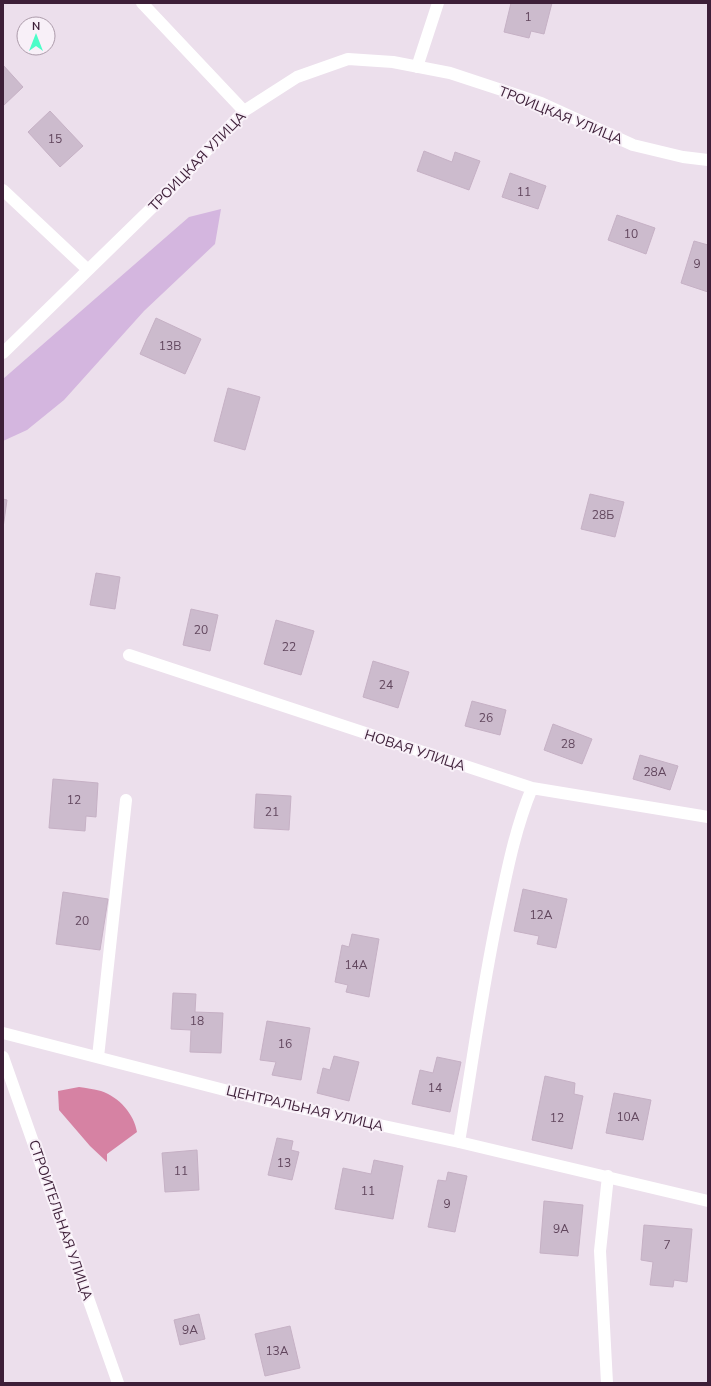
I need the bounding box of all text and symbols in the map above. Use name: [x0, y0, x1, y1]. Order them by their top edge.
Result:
house number: 1: [524, 9, 532, 25]
north arrow: [16, 16, 56, 56]
text: N: [32, 19, 40, 34]
street label: ТРОИЦКАЯ УЛИЦА: [496, 82, 626, 149]
street label: ТРОИЦКАЯ УЛИЦА: [145, 107, 250, 216]
house number: 15: [48, 131, 62, 147]
house number: 11: [517, 184, 531, 200]
house number: 10: [624, 226, 638, 242]
house number: 9: [693, 256, 701, 272]
house number: 13В: [159, 338, 181, 354]
house number: 28Б: [592, 507, 614, 523]
house number: 20: [194, 622, 208, 638]
house number: 22: [282, 639, 296, 655]
house number: 24: [379, 677, 393, 693]
house number: 26: [479, 710, 493, 726]
street label: НОВАЯ УЛИЦА: [362, 725, 468, 776]
house number: 28: [561, 736, 575, 752]
house number: 28А: [643, 764, 667, 780]
house number: 12: [67, 792, 81, 808]
house number: 21: [265, 804, 279, 820]
house number: 12А: [529, 907, 553, 923]
house number: 20: [75, 913, 89, 929]
house number: 14А: [344, 957, 368, 973]
house number: 18: [190, 1013, 204, 1029]
house number: 16: [278, 1036, 292, 1052]
house number: 14: [428, 1080, 442, 1096]
street label: ЦЕНТРАЛЬНАЯ УЛИЦА: [224, 1081, 385, 1136]
house number: 10А: [616, 1109, 640, 1125]
house number: 12: [550, 1110, 564, 1126]
street label: СТРОИТЕЛЬНАЯ УЛИЦА: [24, 1137, 97, 1303]
house number: 13: [277, 1155, 291, 1171]
house number: 11: [174, 1163, 188, 1179]
house number: 11: [361, 1183, 375, 1199]
house number: 9: [443, 1196, 451, 1212]
house number: 9А: [553, 1221, 569, 1237]
house number: 7: [663, 1237, 671, 1253]
house number: 9А: [182, 1322, 198, 1338]
house number: 13А: [265, 1343, 289, 1359]

